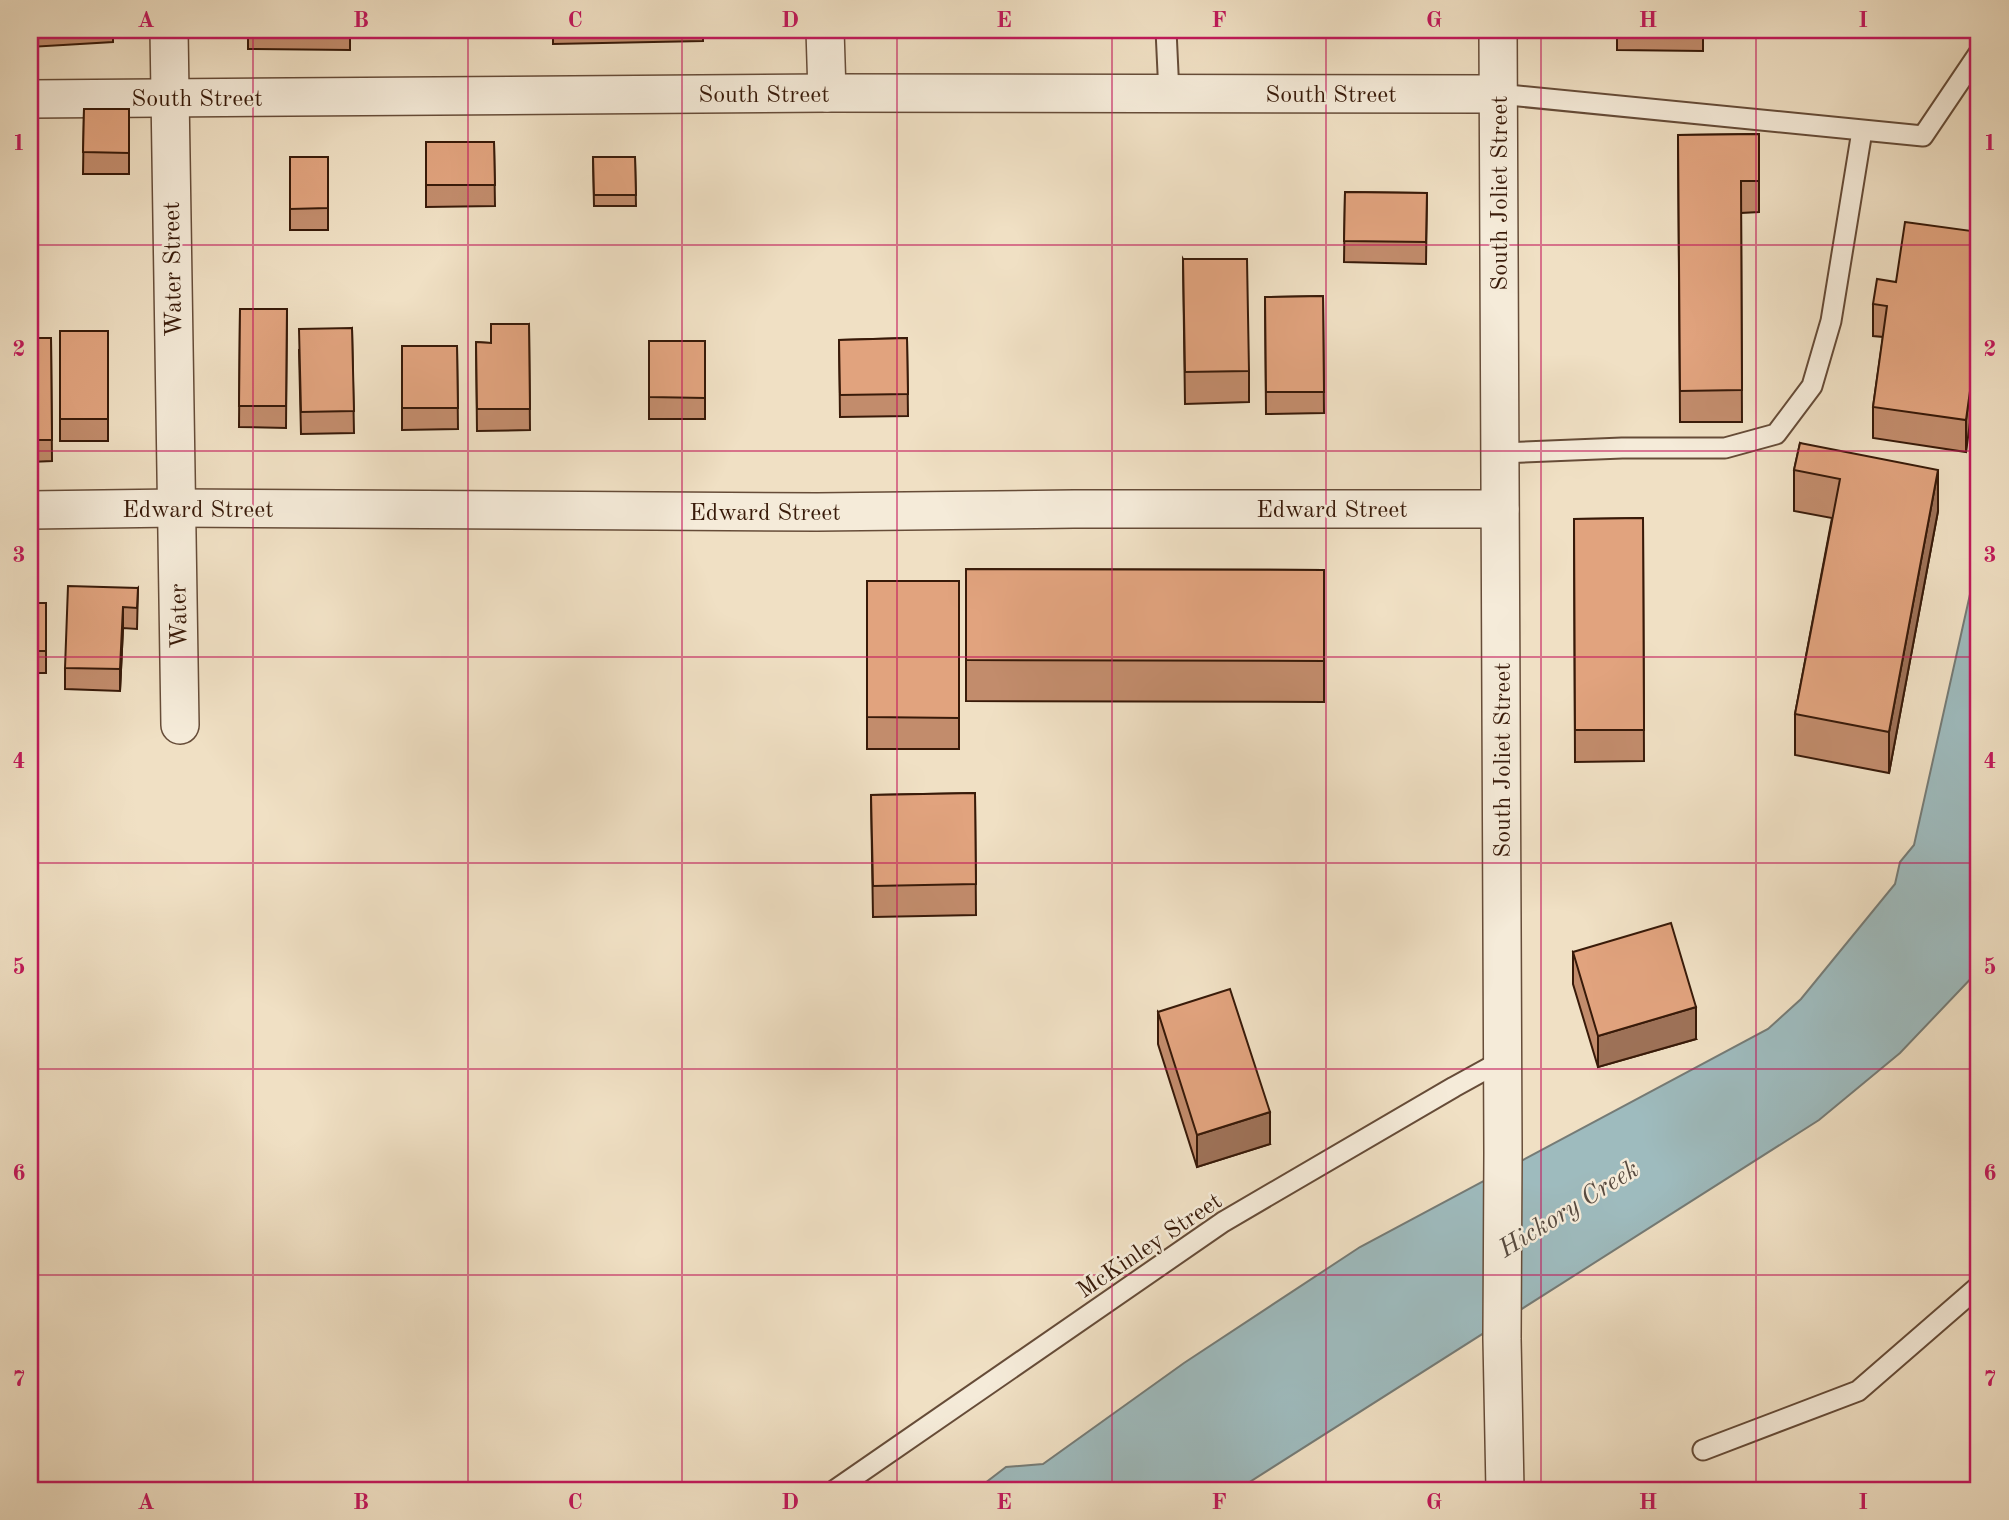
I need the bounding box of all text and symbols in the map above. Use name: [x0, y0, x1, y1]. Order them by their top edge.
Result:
text: A: [137, 9, 155, 32]
text: B: [353, 9, 369, 32]
text: C: [567, 9, 583, 32]
text: D: [781, 9, 799, 32]
text: E: [996, 9, 1012, 32]
text: F: [1211, 9, 1227, 32]
text: G: [1426, 9, 1442, 32]
text: H: [1639, 9, 1657, 32]
text: I: [1858, 9, 1868, 32]
street label: South Street: [698, 84, 830, 108]
street label: South Street: [1265, 84, 1397, 108]
street label: South Street: [131, 88, 263, 112]
street label: South Joliet Street: [1489, 95, 1513, 291]
text: 1: [12, 132, 26, 155]
text: 1: [1983, 132, 1997, 155]
street label: Water Street: [161, 201, 187, 337]
text: 2: [12, 338, 26, 361]
text: 2: [1983, 338, 1997, 361]
street label: Edward Street: [122, 499, 274, 523]
street label: Edward Street: [1256, 499, 1408, 523]
street label: Edward Street: [689, 502, 841, 526]
text: 3: [12, 544, 26, 567]
text: 3: [1983, 544, 1997, 567]
street label: Water: [167, 583, 193, 649]
street label: South Joliet Street: [1492, 662, 1516, 858]
text: 4: [12, 750, 26, 773]
text: 4: [1983, 750, 1997, 773]
text: 5: [12, 956, 26, 979]
text: 5: [1983, 956, 1997, 979]
water label: Hickory Creek: [1494, 1156, 1644, 1264]
text: 6: [12, 1162, 26, 1185]
text: 6: [1983, 1162, 1997, 1185]
street label: McKinley Street: [1073, 1190, 1227, 1304]
text: 7: [12, 1368, 26, 1391]
text: 7: [1983, 1368, 1997, 1391]
text: A: [137, 1491, 155, 1514]
text: B: [353, 1491, 369, 1514]
text: C: [567, 1491, 583, 1514]
text: D: [781, 1491, 799, 1514]
text: E: [996, 1491, 1012, 1514]
text: F: [1211, 1491, 1227, 1514]
text: G: [1426, 1491, 1442, 1514]
text: H: [1639, 1491, 1657, 1514]
text: I: [1858, 1491, 1868, 1514]

